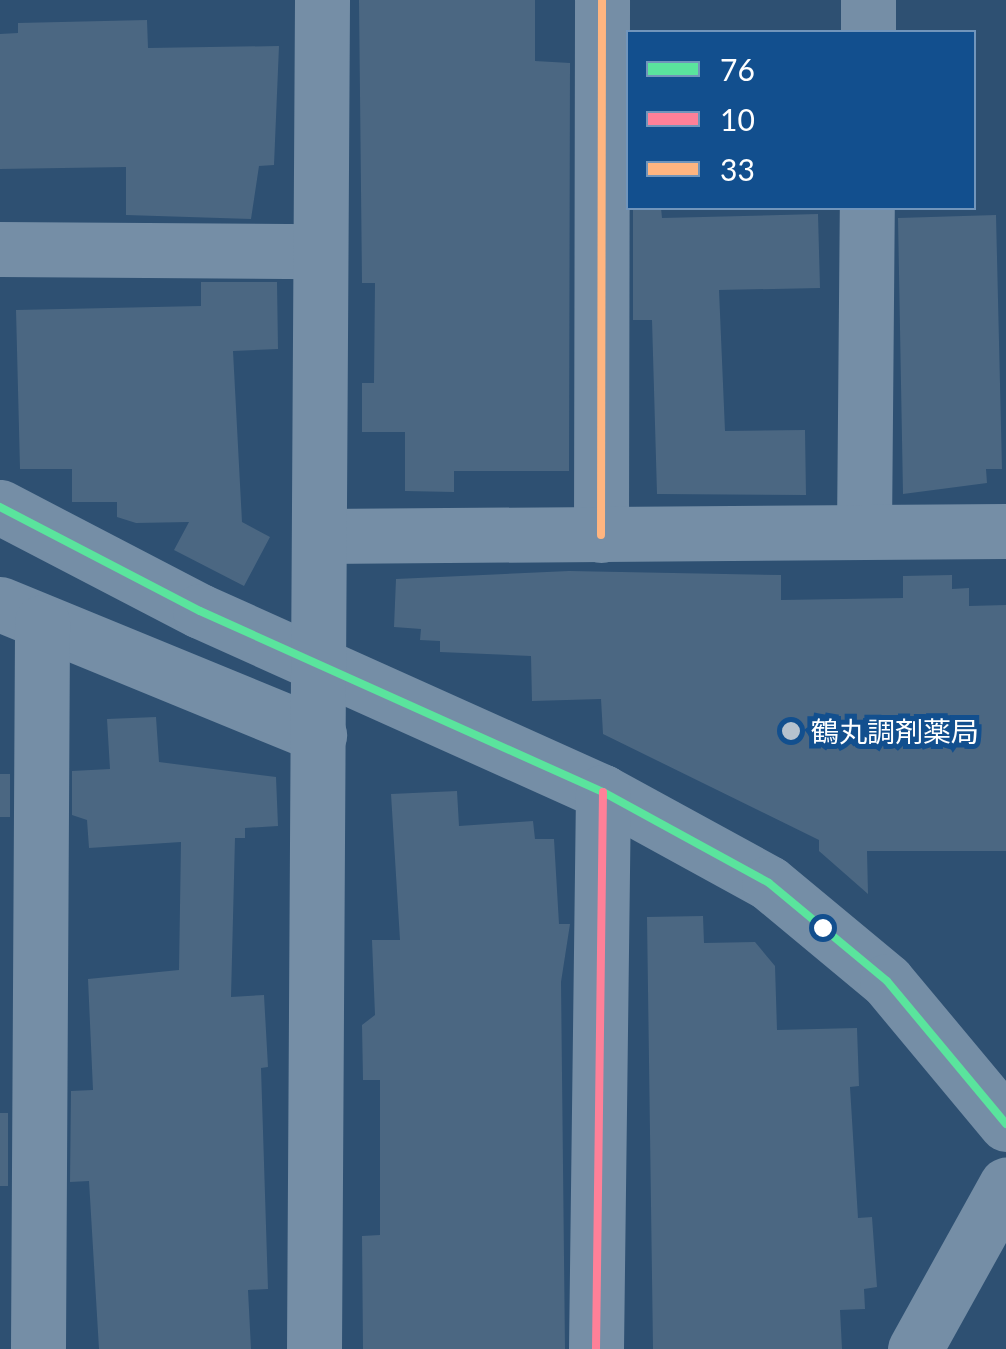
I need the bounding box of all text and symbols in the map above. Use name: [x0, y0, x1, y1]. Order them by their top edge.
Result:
legend: [626, 30, 976, 210]
text: 76: [720, 51, 755, 87]
text: 10: [720, 101, 755, 137]
text: 33: [720, 151, 755, 187]
place label: 鶴丸調剤薬局: [811, 714, 979, 748]
marker: 鶴丸調剤薬局: [780, 720, 802, 742]
unlabelled marker: [813, 918, 833, 938]

